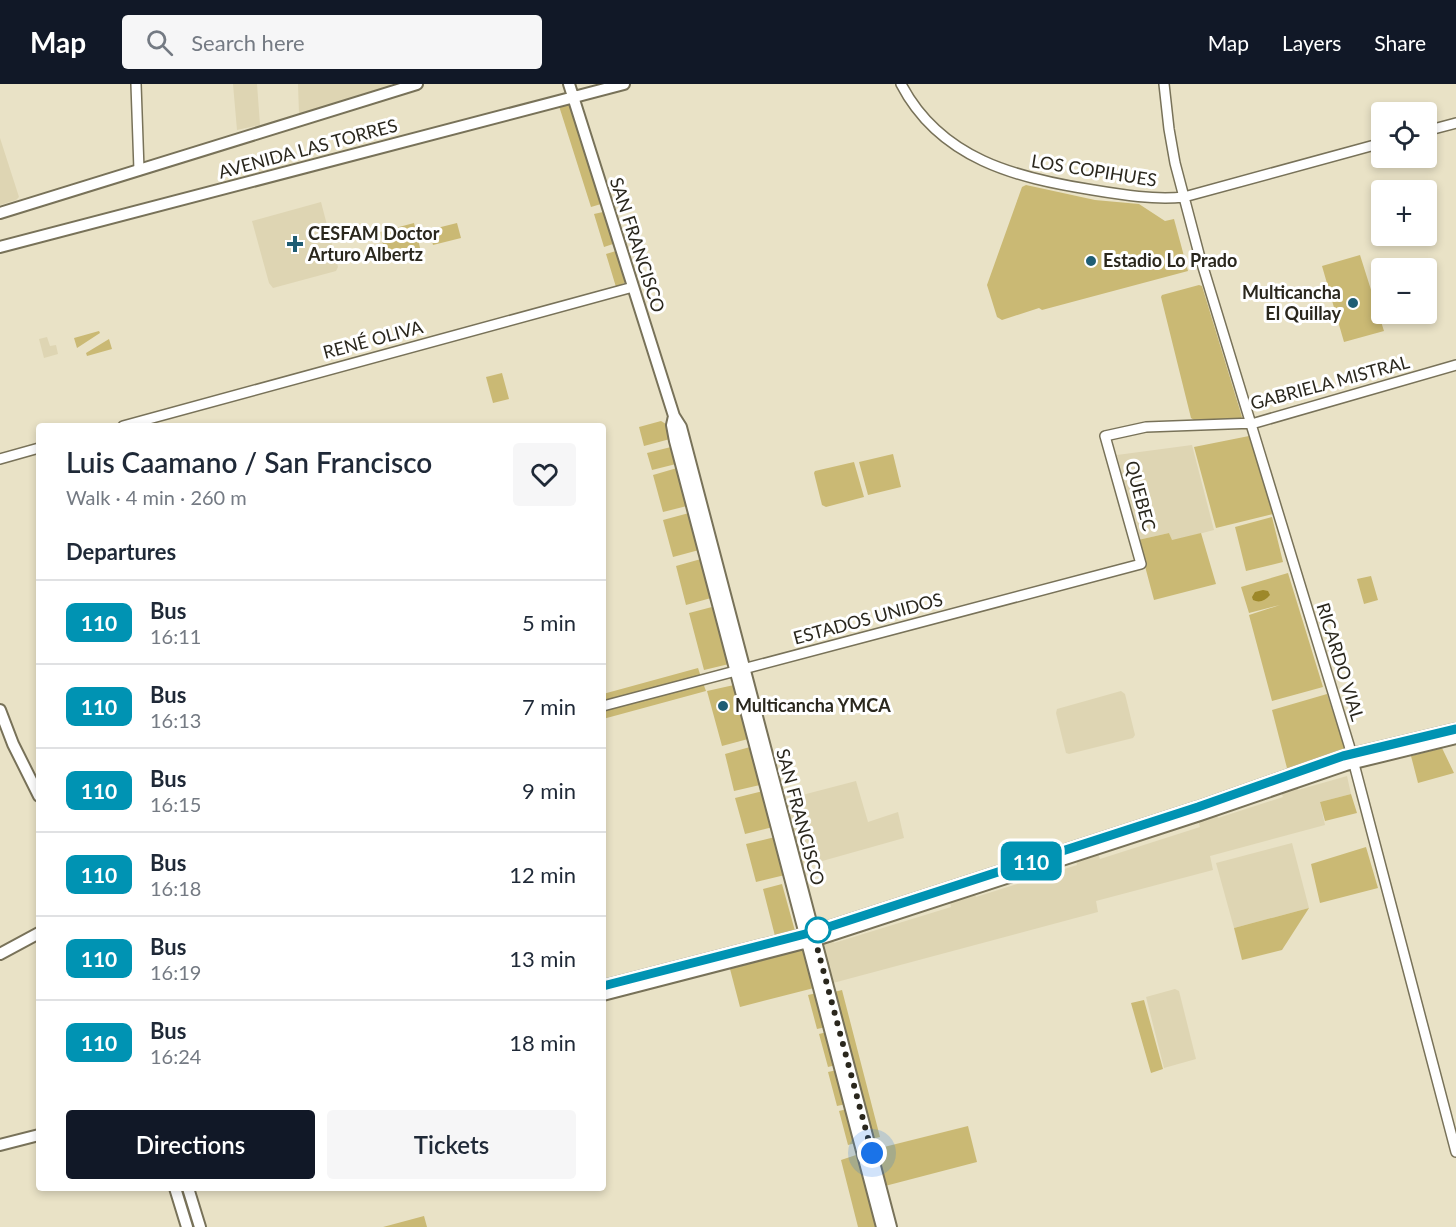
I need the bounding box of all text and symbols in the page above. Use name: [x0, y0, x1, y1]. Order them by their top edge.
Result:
search box: [122, 15, 542, 69]
text: Map: [30, 25, 86, 59]
icon: search: [143, 26, 176, 59]
text: Search here: [191, 29, 305, 56]
text: Map: [1208, 30, 1249, 55]
text: Layers: [1282, 30, 1341, 55]
text: Share: [1374, 30, 1426, 55]
map controls: [1371, 102, 1437, 324]
button: locate: [1371, 102, 1437, 168]
street label: AVENIDA LAS TORRES: [216, 114, 400, 183]
street label: LOS COPIHUES: [1030, 149, 1158, 191]
street label: SAN FRANCISCO: [606, 174, 670, 315]
button: +: [1371, 180, 1437, 246]
place label: CESFAM Doctor Arturo Albertz: [307, 222, 440, 265]
marker: CESFAM Doctor Arturo Albertz: [286, 235, 304, 253]
place label: Estadio Lo Prado: [1103, 249, 1237, 271]
marker: Estadio Lo Prado: [1084, 254, 1098, 268]
button: −: [1371, 258, 1437, 324]
place label: Multicancha El Quillay: [1242, 281, 1341, 324]
marker: Multicancha El Quillay: [1346, 296, 1360, 310]
street label: RENÉ OLIVA: [320, 315, 426, 363]
street label: GABRIELA MISTRAL: [1248, 350, 1412, 414]
button: heart: [513, 443, 576, 506]
text: Luis Caamano / San Francisco: [66, 445, 432, 479]
street label: QUEBEC: [1121, 458, 1161, 533]
text: Walk · 4 min · 260 m: [66, 485, 247, 509]
text: Departures: [66, 538, 176, 565]
street label: ESTADOS UNIDOS: [790, 587, 945, 649]
text: Bus: [150, 597, 186, 624]
street label: RICARDO VIAL: [1313, 600, 1369, 724]
text: 5 min: [522, 609, 576, 636]
text: 110: [81, 610, 117, 635]
text: 16:11: [150, 624, 201, 648]
text: Bus: [150, 681, 186, 708]
text: 7 min: [522, 693, 576, 720]
text: 110: [81, 694, 117, 719]
place label: Multicancha YMCA: [735, 694, 891, 716]
marker: Multicancha YMCA: [716, 699, 730, 713]
text: 16:13: [150, 708, 201, 732]
street label: SAN FRANCISCO: [772, 746, 830, 887]
text: Bus: [150, 765, 186, 792]
text: 9 min: [522, 777, 576, 804]
text: 110: [81, 778, 117, 803]
text: 16:15: [150, 792, 201, 816]
line badge: 110: [996, 842, 1066, 880]
text: Bus: [150, 849, 186, 876]
text: 110: [1013, 849, 1049, 874]
text: 12 min: [509, 861, 576, 888]
text: 110: [81, 862, 117, 887]
text: 16:18: [150, 876, 201, 900]
unlabelled marker: [805, 917, 831, 943]
text: Bus: [150, 933, 186, 960]
text: 13 min: [509, 945, 576, 972]
text: 110: [81, 946, 117, 971]
text: 16:19: [150, 960, 201, 984]
text: Bus: [150, 1017, 186, 1044]
text: 18 min: [509, 1029, 576, 1056]
text: 110: [81, 1030, 117, 1055]
text: 16:24: [150, 1044, 201, 1068]
button: Directions: [66, 1110, 315, 1179]
button: Tickets: [327, 1110, 576, 1179]
your location: [857, 1138, 887, 1168]

